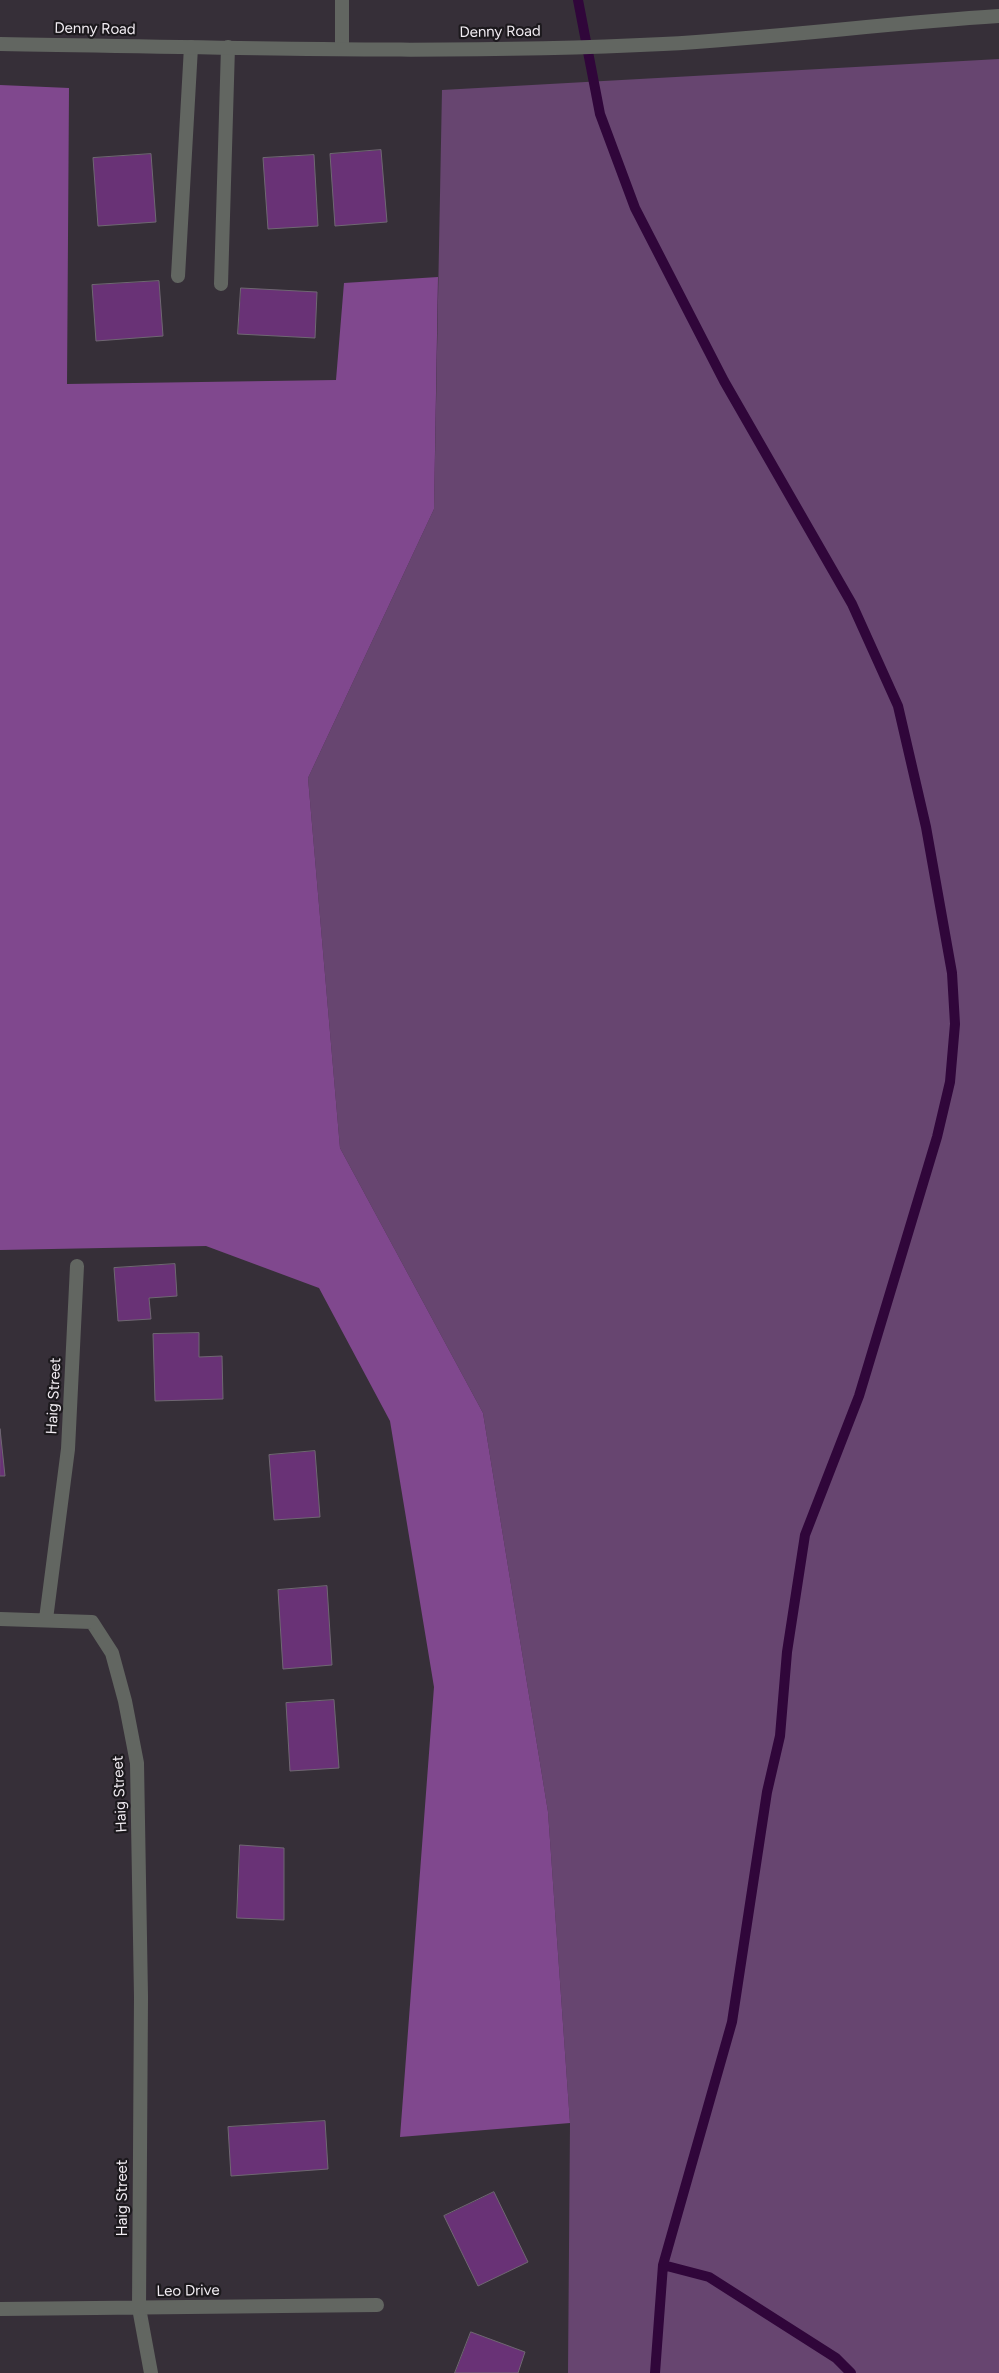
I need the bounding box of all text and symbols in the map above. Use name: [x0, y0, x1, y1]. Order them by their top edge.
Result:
street label: Denny Road: [54, 19, 136, 39]
street label: Denny Road: [459, 22, 541, 42]
street label: Haig Street: [43, 1357, 65, 1435]
street label: Haig Street: [109, 1755, 131, 1833]
street label: Haig Street: [114, 2160, 132, 2236]
street label: Leo Drive: [156, 2281, 220, 2301]

